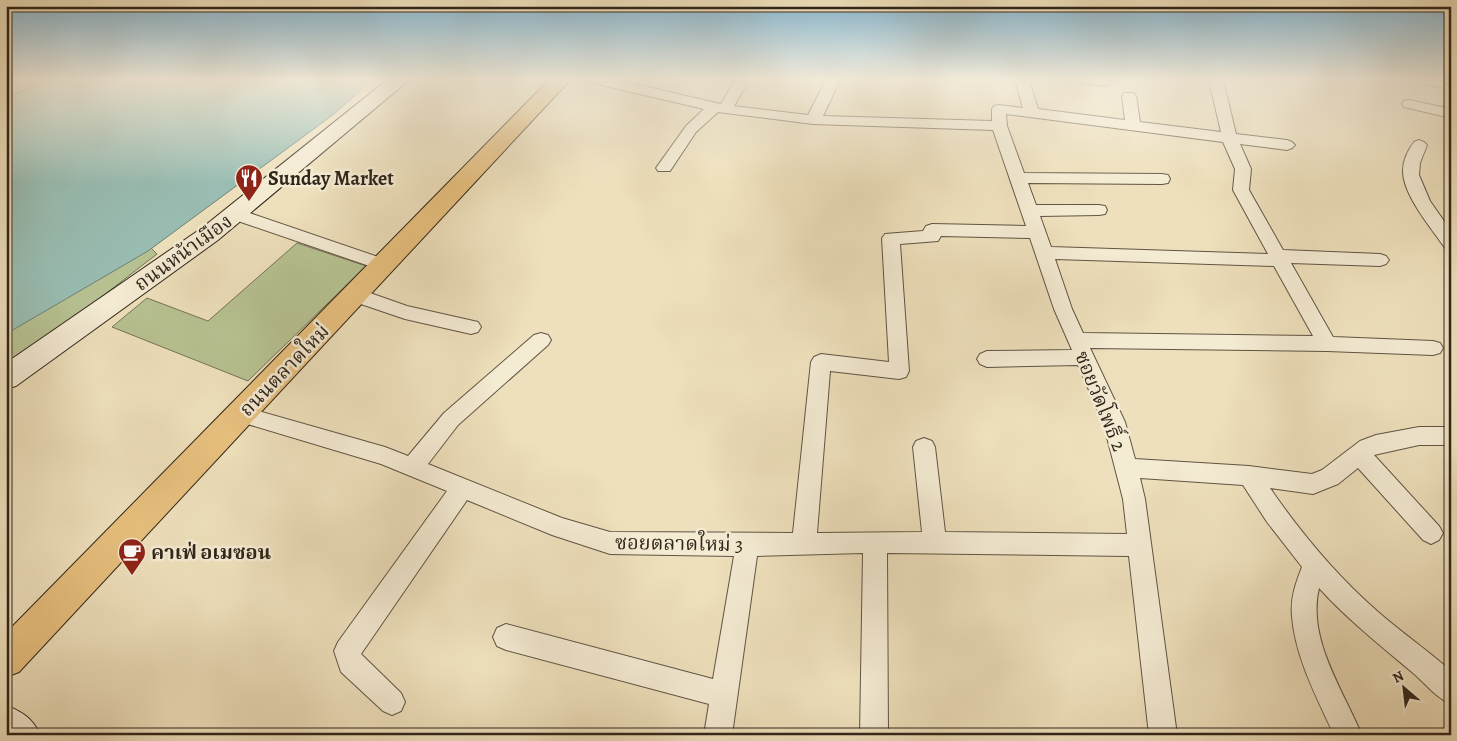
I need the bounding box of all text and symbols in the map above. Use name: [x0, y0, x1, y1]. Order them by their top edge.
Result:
restaurant icon: Sunday Market: [234, 163, 264, 202]
place label: Sunday Market: [268, 165, 394, 192]
street label: ถนนหน้าเมือง: [129, 208, 238, 297]
street label: ถนนตลาดใหม่: [233, 318, 335, 422]
street label: ซอยวัดโพธิ์ 2: [1068, 347, 1135, 456]
street label: ซอยตลาดใหม่ 3: [615, 529, 743, 558]
cafe icon: คาเฟ่ อเมซอน: [117, 537, 147, 576]
place label: คาเฟ่ อเมซอน: [151, 539, 271, 566]
north arrow: [1380, 664, 1430, 714]
text: N: [1389, 666, 1407, 688]

